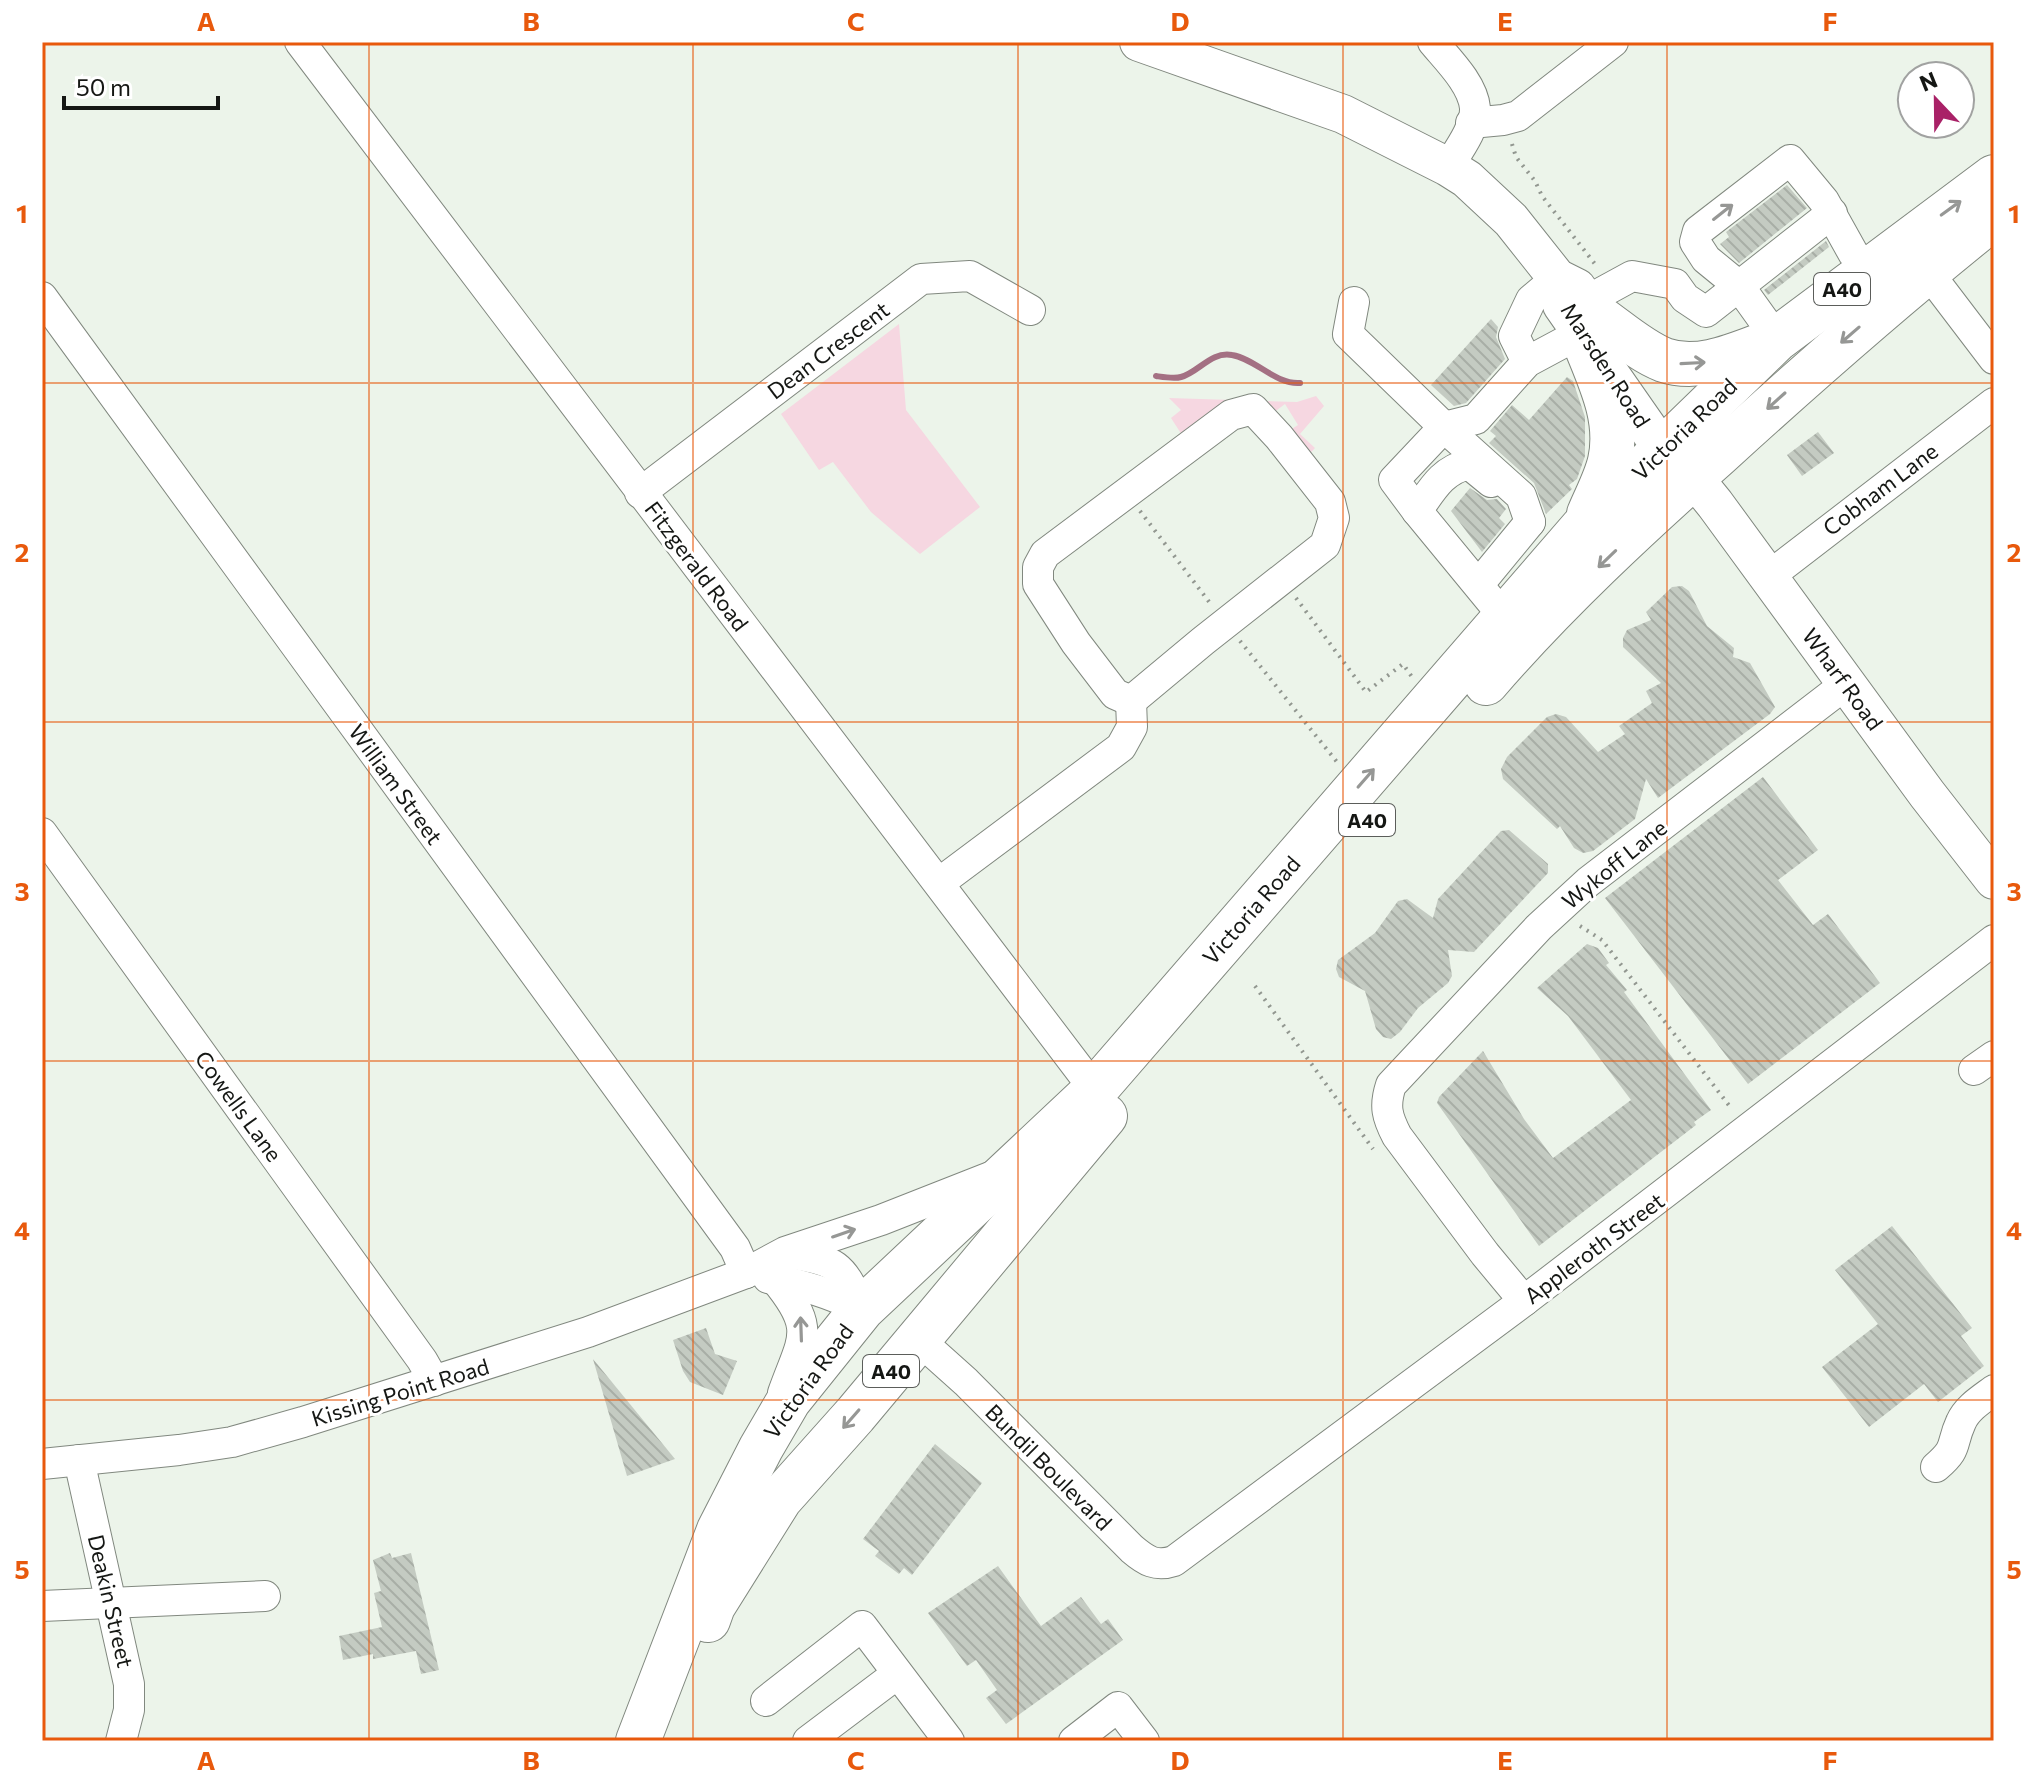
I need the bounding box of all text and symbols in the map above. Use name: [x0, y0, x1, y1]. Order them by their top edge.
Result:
text: A: [197, 5, 216, 36]
text: B: [522, 5, 540, 36]
text: C: [847, 5, 865, 36]
text: D: [1170, 5, 1190, 36]
text: E: [1497, 5, 1513, 36]
text: F: [1822, 5, 1838, 36]
scale bar: [64, 60, 218, 110]
north arrow: [1896, 60, 1976, 140]
text: N: [1916, 65, 1941, 97]
text: 50 m: [76, 72, 131, 101]
text: 1: [16, 197, 28, 228]
text: 1: [2008, 197, 2020, 228]
one-way arrow: [1940, 200, 1961, 217]
one-way arrow: [1712, 203, 1733, 220]
road number: A40: [1814, 273, 1870, 305]
street label: Dean Crescent: [762, 295, 894, 405]
street label: Marsden Road: [1556, 298, 1656, 432]
one-way arrow: [1840, 326, 1860, 344]
one-way arrow: [1679, 355, 1706, 370]
street label: Victoria Road: [1626, 372, 1742, 486]
one-way arrow: [1767, 391, 1787, 409]
street label: Cobham Lane: [1817, 437, 1943, 541]
street label: Fitzgerald Road: [639, 496, 755, 636]
text: 2: [15, 536, 29, 567]
text: 2: [2007, 536, 2021, 567]
one-way arrow: [1597, 549, 1617, 568]
street label: Wharf Road: [1797, 623, 1889, 735]
street label: William Street: [343, 719, 449, 849]
one-way arrow: [1357, 769, 1375, 789]
road number: A40: [1339, 804, 1395, 836]
street label: Wykoff Lane: [1556, 814, 1672, 914]
street label: Victoria Road: [1196, 850, 1306, 970]
text: 3: [14, 875, 30, 906]
text: 3: [2006, 875, 2022, 906]
street label: Cowells Lane: [190, 1045, 288, 1167]
street label: Appleroth Street: [1519, 1187, 1669, 1309]
text: 4: [14, 1214, 30, 1245]
text: 4: [2006, 1214, 2022, 1245]
one-way arrow: [831, 1225, 856, 1240]
one-way arrow: [793, 1316, 808, 1343]
street label: Victoria Road: [757, 1318, 859, 1444]
street label: Kissing Point Road: [308, 1352, 492, 1432]
road number: A40: [863, 1355, 919, 1387]
street label: Bundil Boulevard: [980, 1398, 1118, 1536]
one-way arrow: [842, 1409, 860, 1429]
street label: Deakin Street: [83, 1532, 139, 1670]
text: 5: [14, 1553, 30, 1584]
text: 5: [2006, 1553, 2022, 1584]
text: A: [197, 1744, 216, 1775]
text: B: [522, 1744, 540, 1775]
text: C: [847, 1744, 865, 1775]
text: D: [1170, 1744, 1190, 1775]
text: E: [1497, 1744, 1513, 1775]
text: F: [1822, 1744, 1838, 1775]

